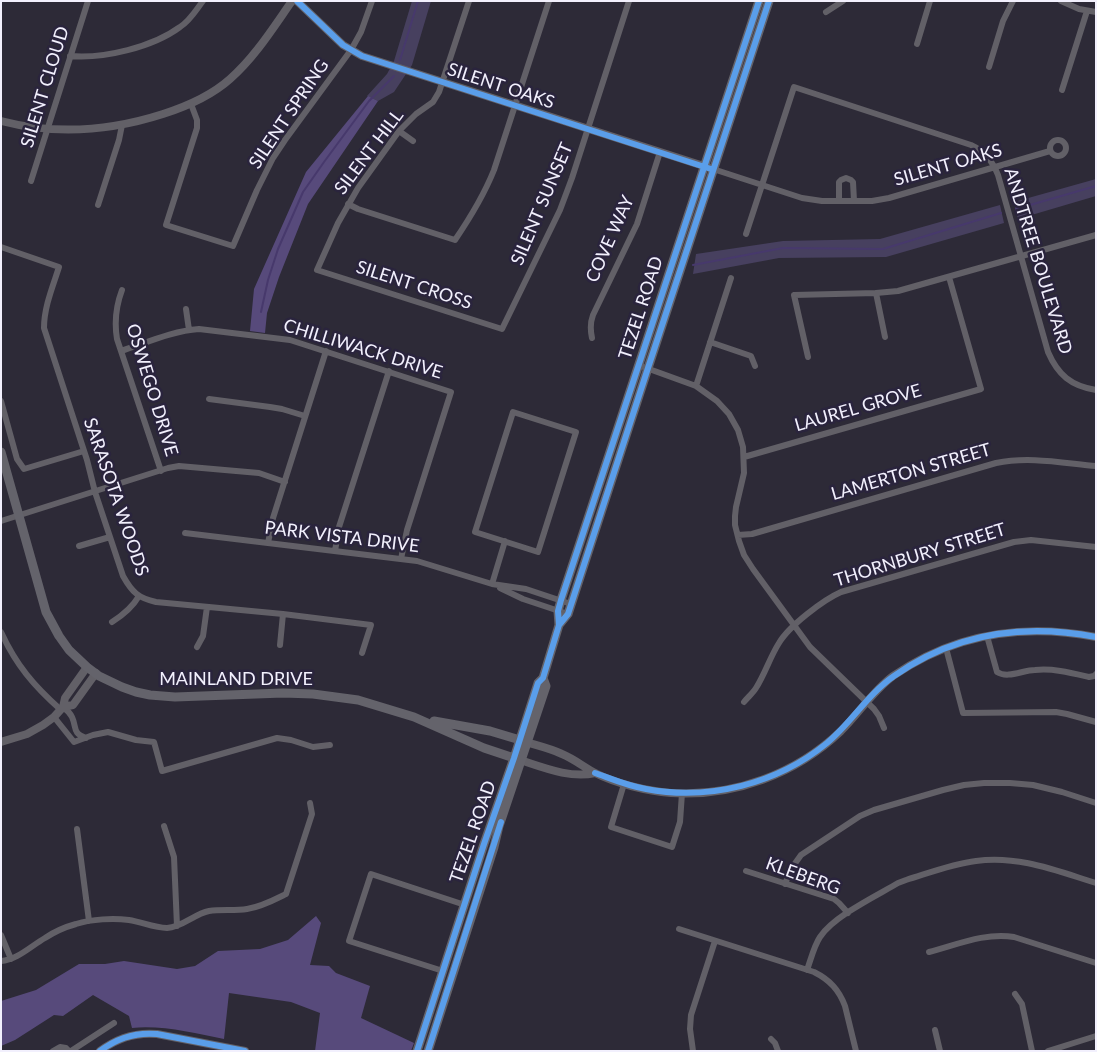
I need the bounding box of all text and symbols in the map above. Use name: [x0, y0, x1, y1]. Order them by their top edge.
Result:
street label: SILENT CLOUD: [16, 24, 74, 150]
street label: SILENT SPRING: [244, 55, 334, 173]
street label: SILENT OAKS: [445, 59, 557, 113]
street label: SILENT HILL: [330, 105, 408, 199]
street label: SILENT OAKS: [891, 139, 1005, 191]
street label: SILENT SUNSET: [506, 140, 578, 268]
street label: ANDTREE BOULEVARD: [999, 165, 1077, 357]
street label: COVE WAY: [581, 192, 639, 286]
street label: TEZEL ROAD: [614, 254, 668, 362]
street label: SILENT CROSS: [353, 256, 475, 314]
street label: CHILLIWACK DRIVE: [281, 315, 445, 383]
street label: OSWEGO DRIVE: [122, 321, 182, 459]
street label: LAUREL GROVE: [792, 380, 924, 436]
street label: SARASOTA WOODS: [79, 415, 153, 579]
street label: LAMERTON STREET: [829, 439, 993, 505]
street label: PARK VISTA DRIVE: [263, 517, 421, 557]
street label: THORNBURY STREET: [832, 519, 1008, 591]
street label: MAINLAND DRIVE: [159, 668, 313, 690]
street label: TEZEL ROAD: [445, 778, 501, 886]
street label: KLEBERG: [763, 853, 843, 899]

